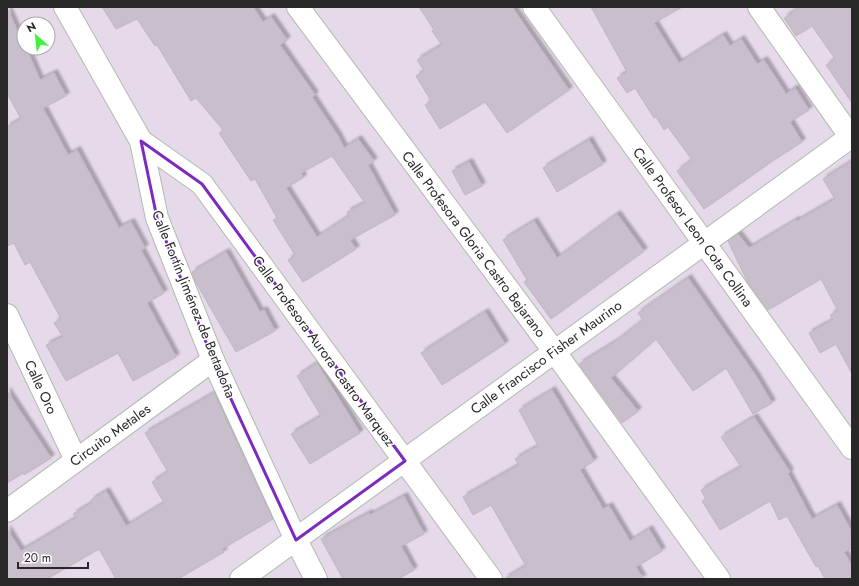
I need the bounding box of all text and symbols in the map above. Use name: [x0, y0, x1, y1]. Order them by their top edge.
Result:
north arrow: [16, 16, 56, 56]
text: N: [24, 18, 39, 36]
street label: Calle Profesor Leon Cota Collina: [628, 143, 758, 311]
street label: Calle Profesora Gloria Castro Bejarano: [397, 147, 551, 342]
street label: Calle Fortín Jiménez de Bertadoña: [147, 207, 241, 401]
street label: Calle Profesora Aurora Castro Marquez: [248, 251, 400, 451]
street label: Calle Francisco Fisher Maurino: [466, 295, 626, 419]
street label: Calle Oro: [20, 357, 62, 418]
street label: Circuito Metales: [66, 399, 155, 471]
scale bar: [18, 544, 88, 570]
text: 20 m: [24, 549, 51, 567]

